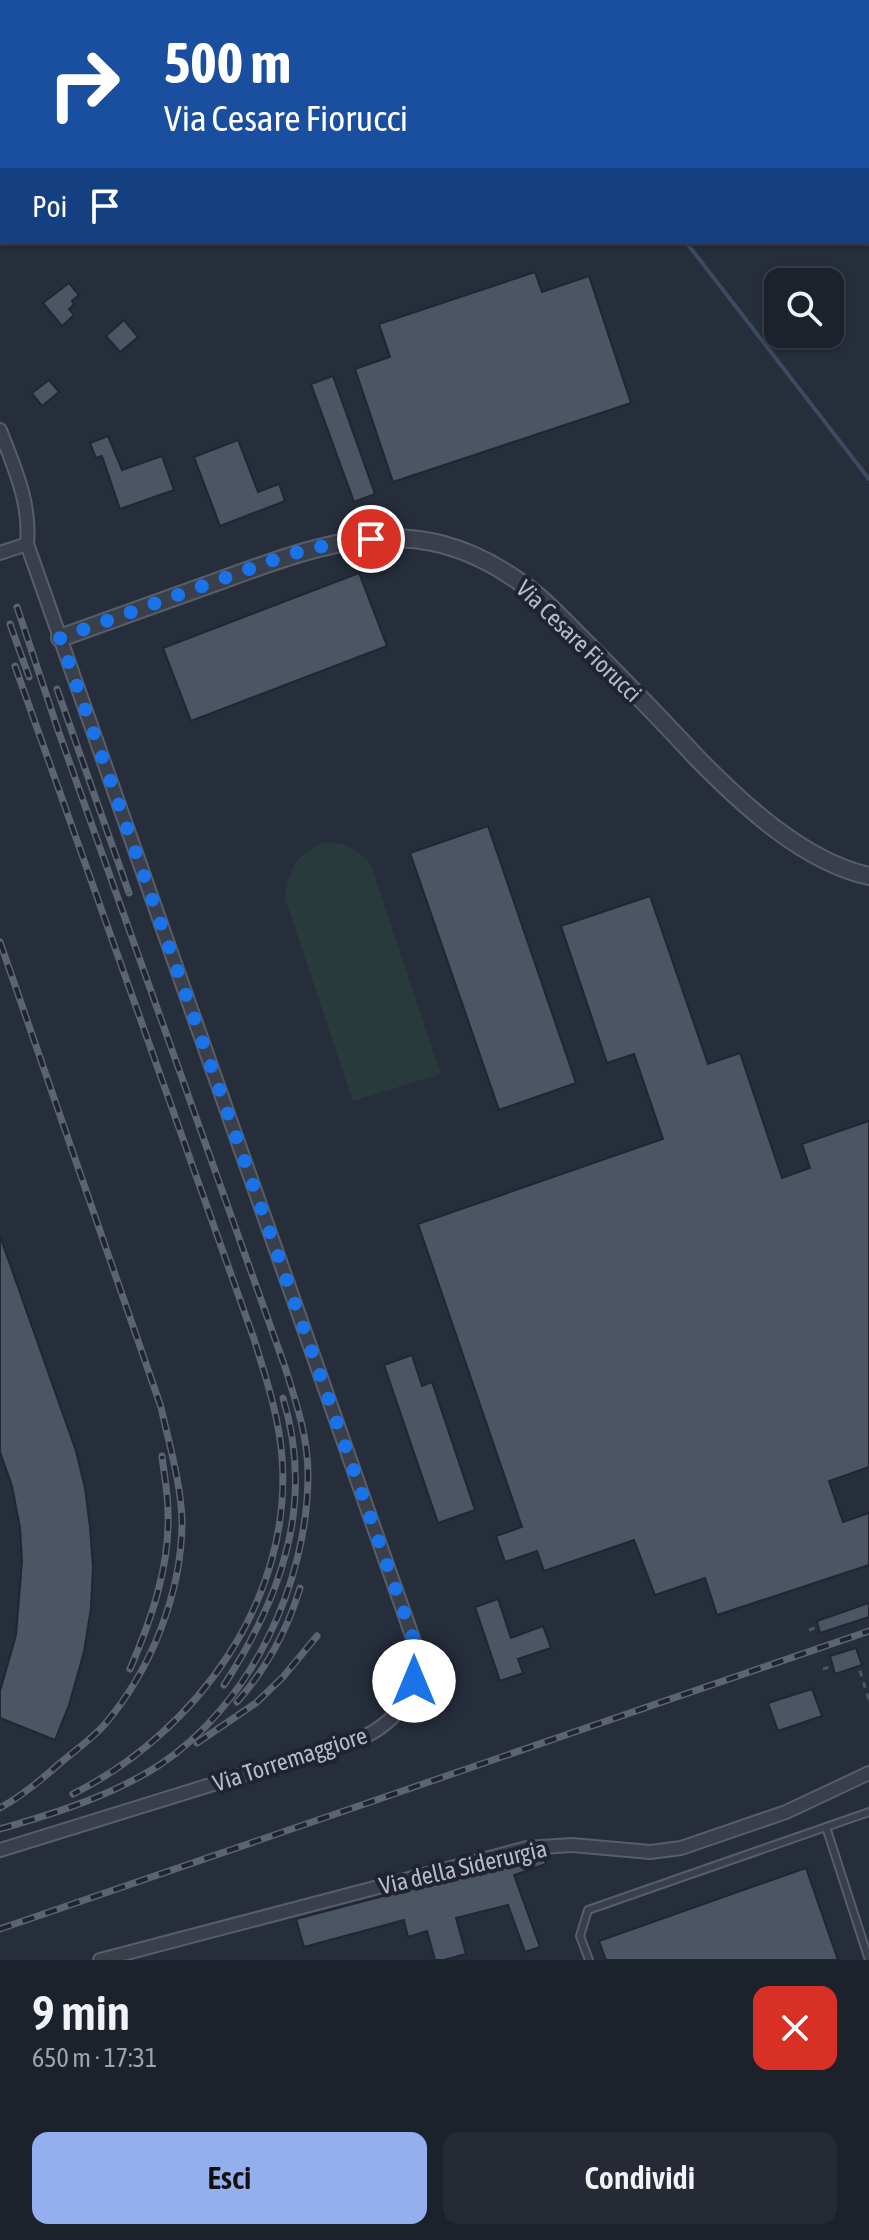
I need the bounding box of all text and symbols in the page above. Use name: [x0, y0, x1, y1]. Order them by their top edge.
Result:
text: 500 m: [164, 31, 291, 95]
icon: right: [32, 32, 136, 136]
text: Via Cesare Fiorucci: [164, 97, 408, 139]
icon: arrive: [83, 184, 127, 228]
text: Poi: [32, 189, 67, 223]
map controls: [764, 268, 844, 348]
button: search: [764, 268, 844, 348]
pin: [337, 505, 405, 573]
icon: arrive: [349, 517, 393, 561]
street label: Via Cesare Fiorucci: [511, 575, 647, 707]
position arrow: [372, 1639, 456, 1723]
street label: Via Torremaggiore: [209, 1721, 371, 1797]
street label: Via della Siderurgia: [377, 1835, 549, 1899]
text: 9 min: [32, 1985, 130, 2040]
button: close: [753, 1986, 837, 2070]
text: 650 m · 17:31: [32, 2043, 157, 2073]
button: Esci: [32, 2132, 427, 2224]
button: Condividi: [443, 2132, 837, 2224]

